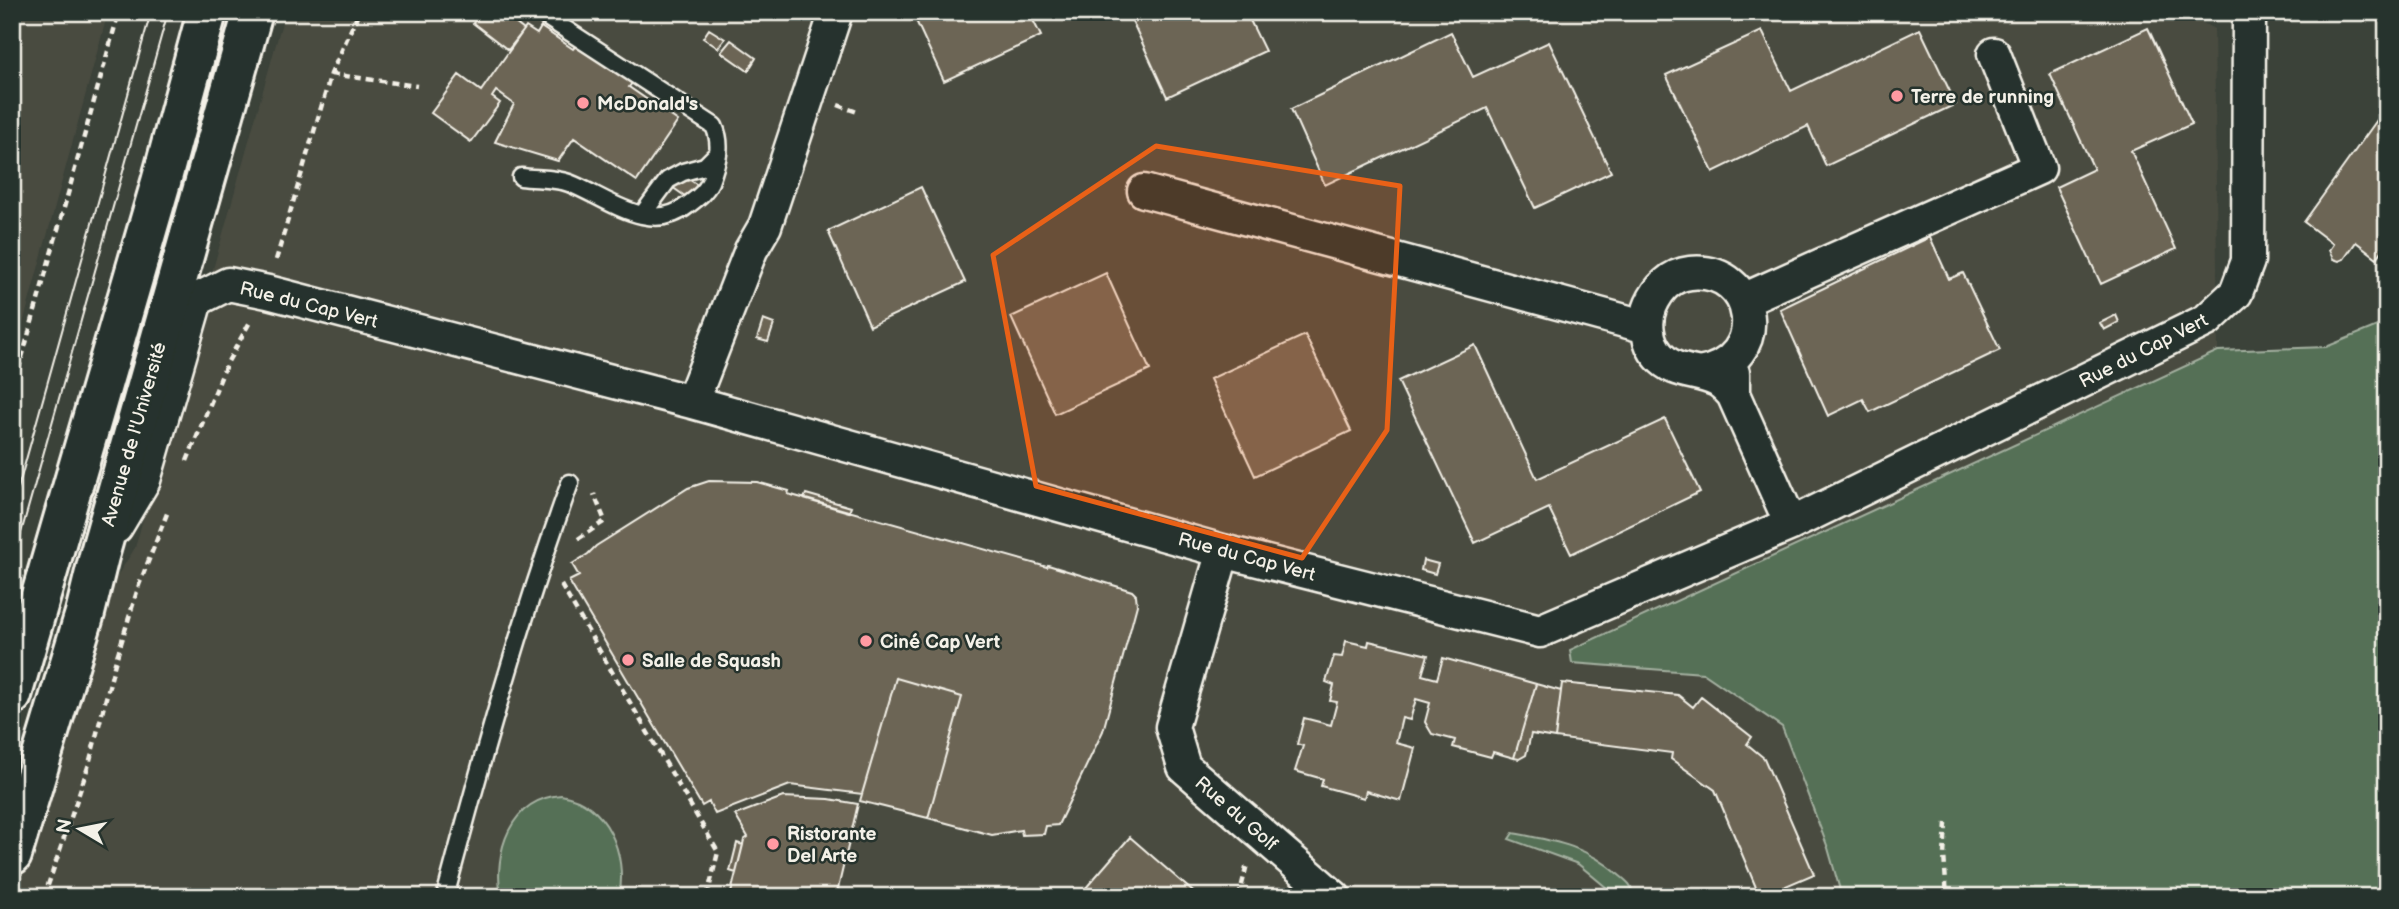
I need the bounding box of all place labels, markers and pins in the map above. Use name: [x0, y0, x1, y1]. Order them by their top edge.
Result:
place label: Terre de running: [1911, 86, 2054, 109]
marker: Terre de running: [1889, 88, 1905, 104]
place label: McDonald's: [597, 93, 698, 116]
marker: McDonald's: [575, 95, 591, 111]
place label: Ciné Cap Vert: [880, 631, 1001, 654]
marker: Ciné Cap Vert: [858, 633, 874, 649]
place label: Salle de Squash: [642, 650, 781, 673]
marker: Salle de Squash: [620, 652, 636, 668]
place label: Ristorante Del Arte: [787, 823, 877, 868]
marker: Ristorante Del Arte: [765, 836, 781, 852]

